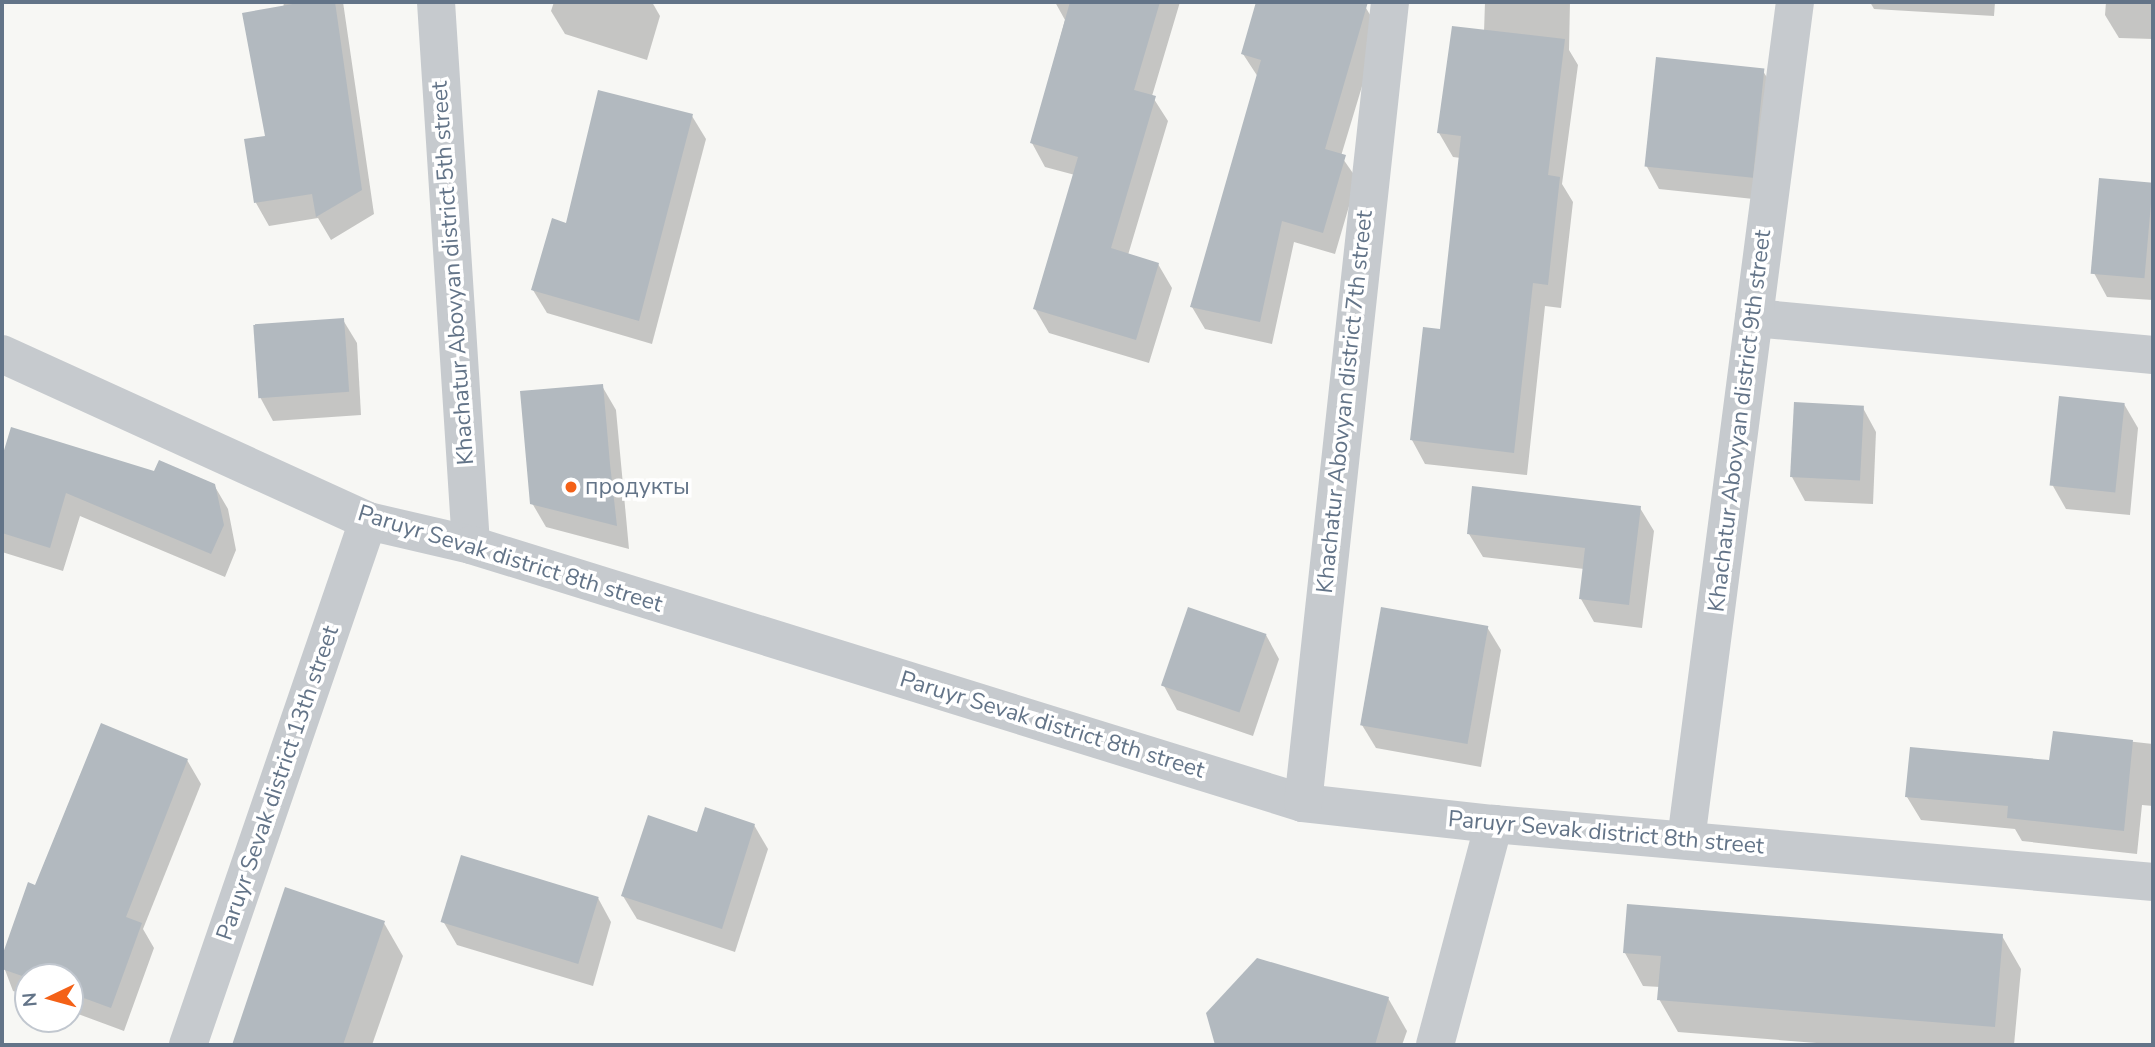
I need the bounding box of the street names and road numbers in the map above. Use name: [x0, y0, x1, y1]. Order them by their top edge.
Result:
street label: Khachatur Abovyan district 5th street: [426, 80, 480, 466]
street label: Khachatur Abovyan district 7th street: [1311, 209, 1379, 595]
street label: Khachatur Abovyan district 9th street: [1703, 228, 1777, 614]
street label: Paruyr Sevak district 8th street: [354, 499, 666, 619]
street label: Paruyr Sevak district 13th street: [211, 622, 345, 944]
street label: Paruyr Sevak district 8th street: [896, 665, 1208, 785]
street label: Paruyr Sevak district 8th street: [1447, 805, 1765, 861]

